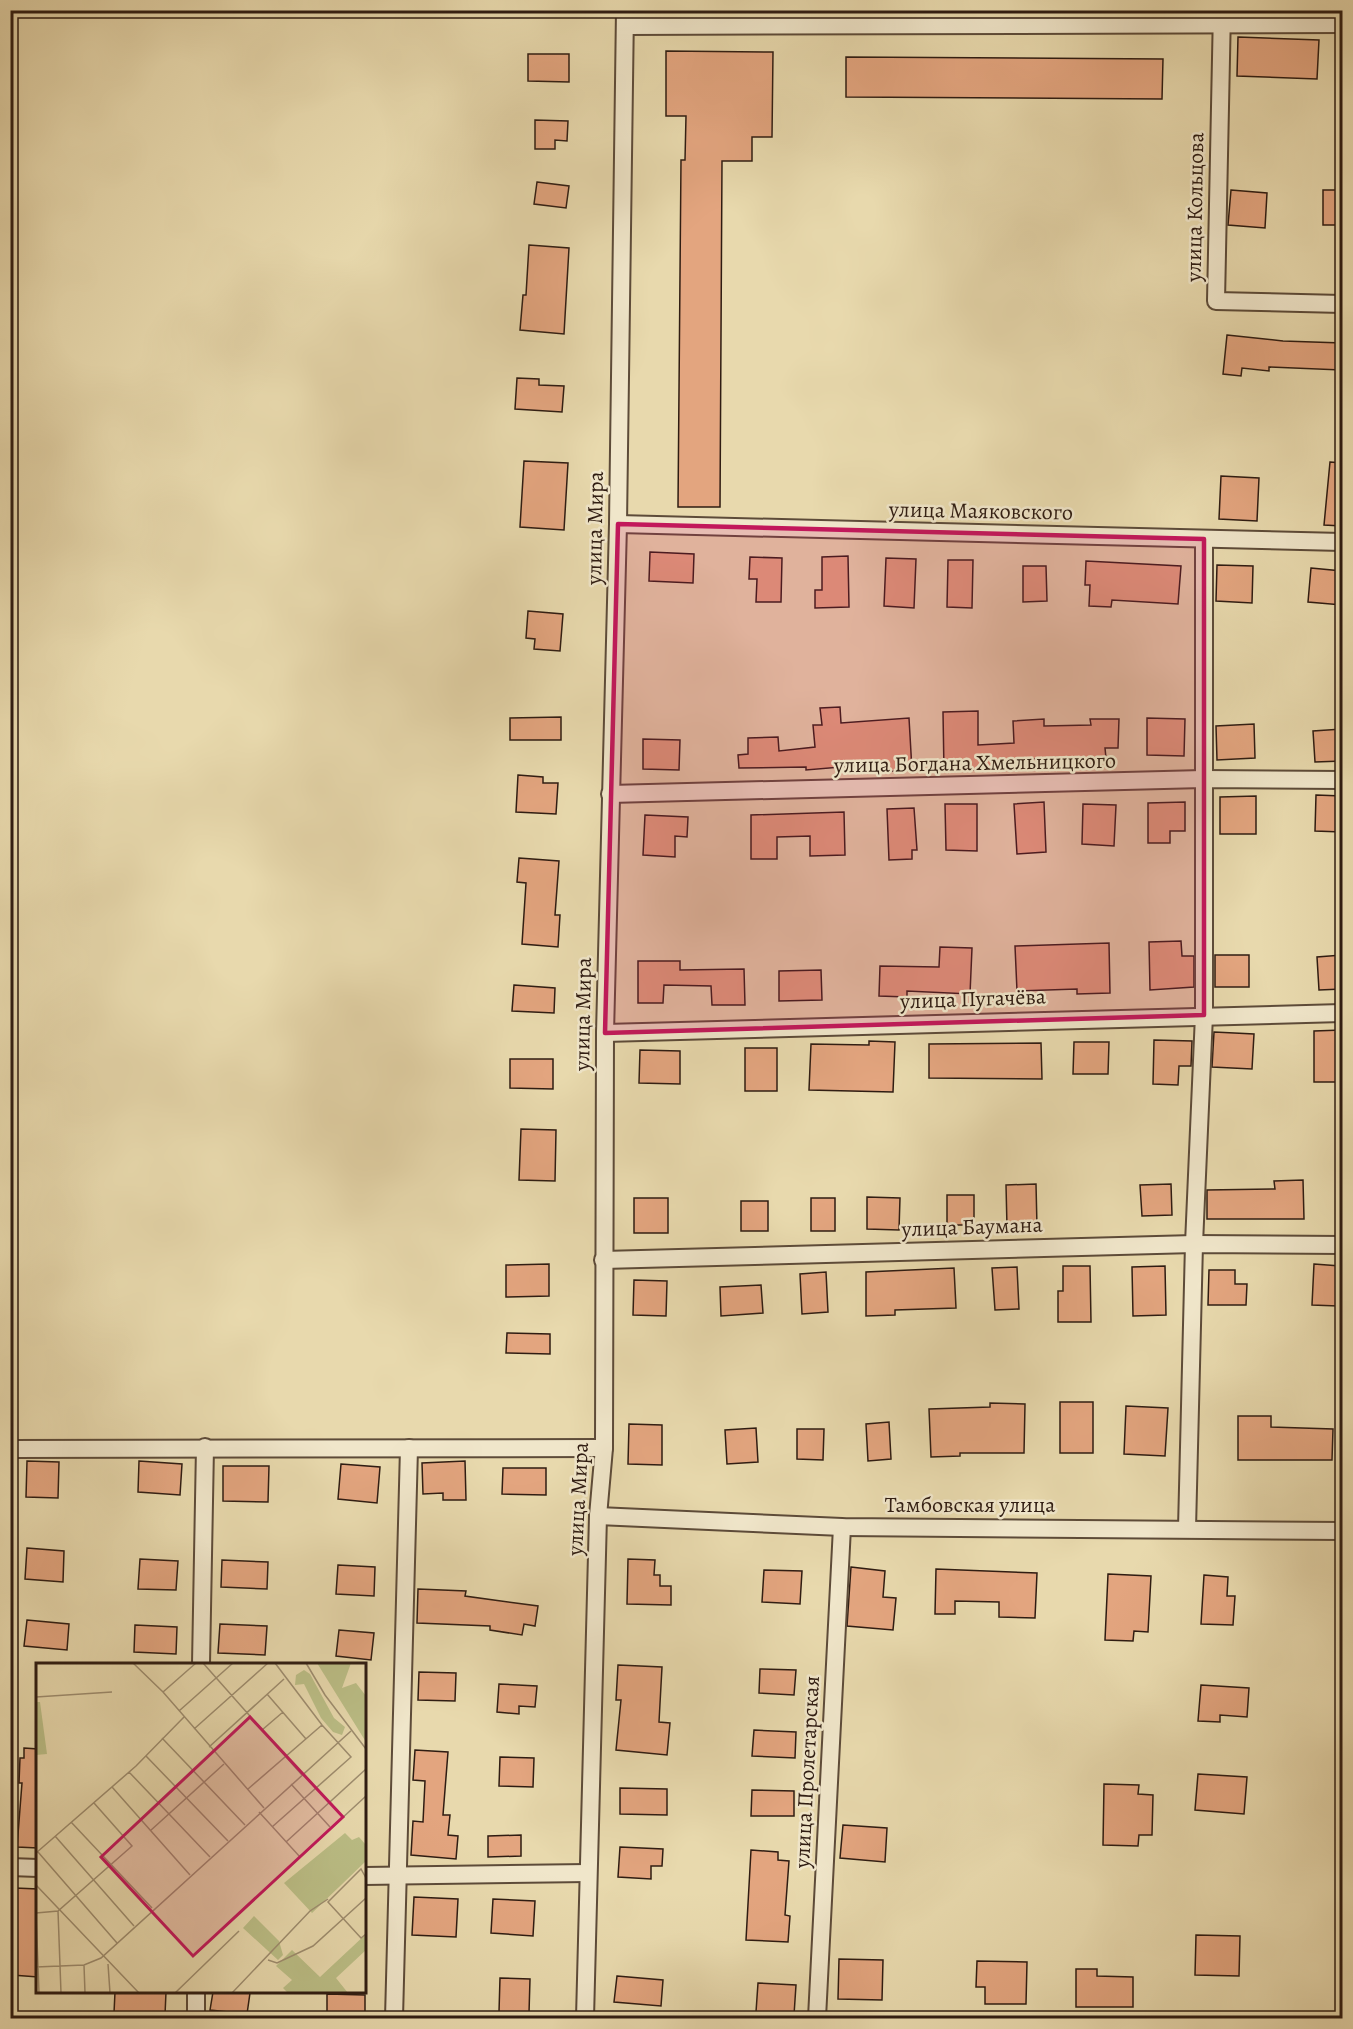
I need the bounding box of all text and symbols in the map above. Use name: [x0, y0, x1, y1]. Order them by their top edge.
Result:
street label: улица Кольцова: [1179, 131, 1211, 283]
street label: улица Мира: [579, 470, 611, 586]
street label: улица Маяковского: [888, 494, 1073, 528]
street label: улица Богдана Хмельницкого: [833, 746, 1116, 780]
street label: улица Мира: [567, 956, 599, 1072]
street label: улица Пугачёва: [899, 981, 1047, 1017]
street label: улица Баумана: [900, 1210, 1044, 1244]
street label: улица Мира: [560, 1441, 596, 1557]
street label: Тамбовская улица: [885, 1490, 1056, 1520]
inset map: [36, 1663, 366, 1993]
street label: улица Пролетарская: [787, 1675, 827, 1870]

